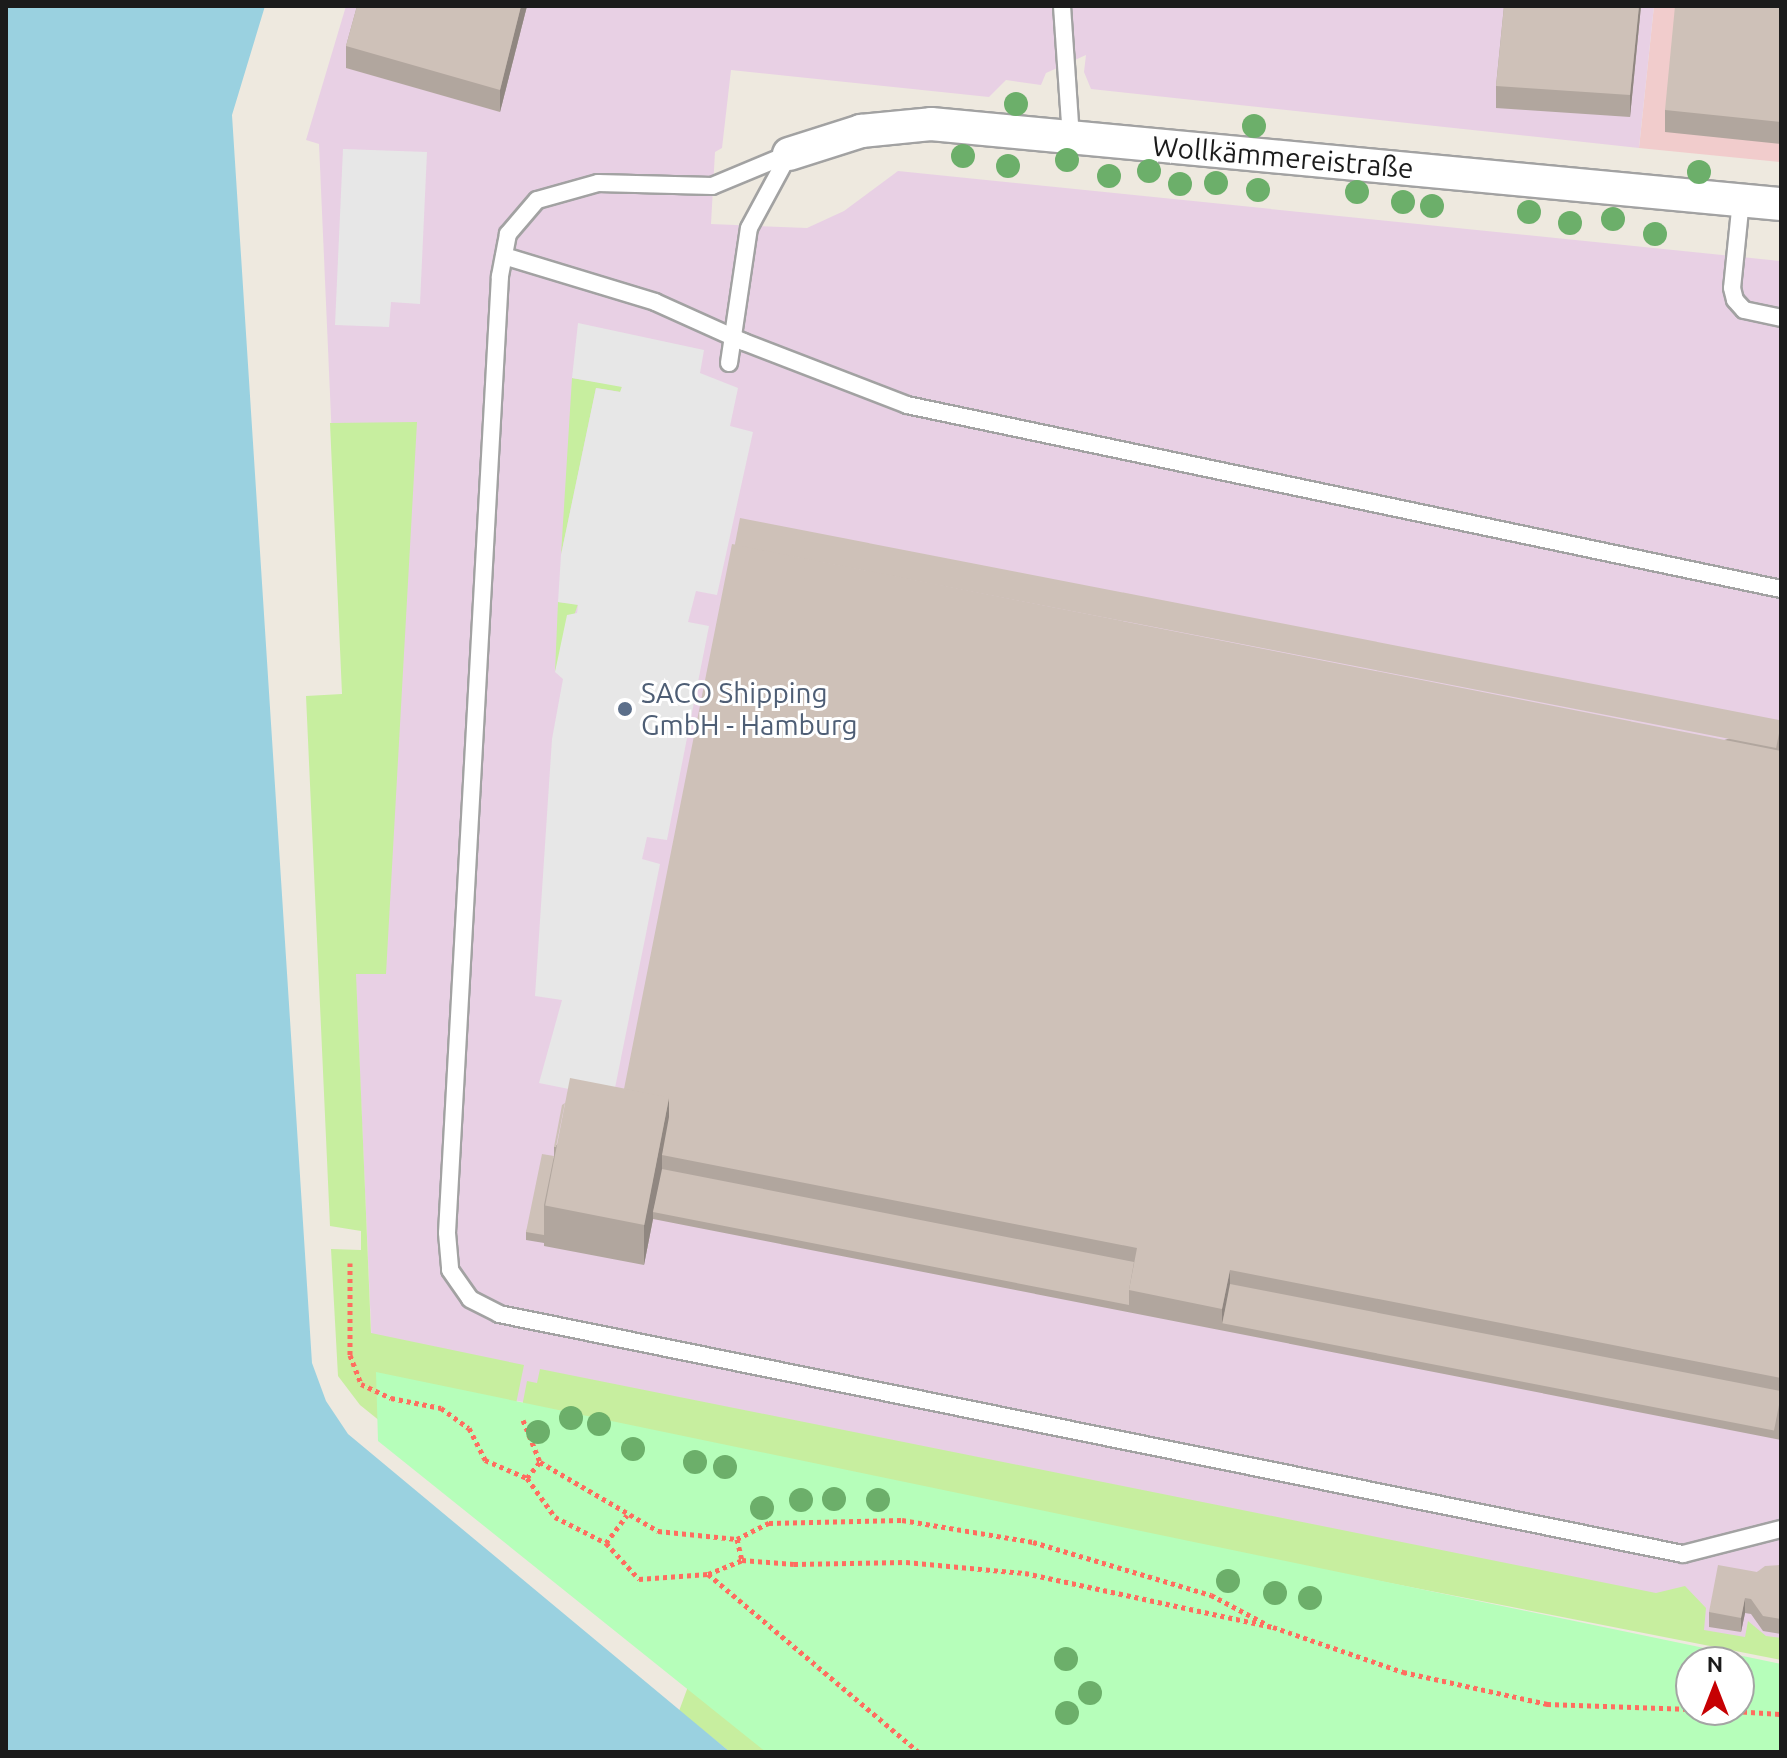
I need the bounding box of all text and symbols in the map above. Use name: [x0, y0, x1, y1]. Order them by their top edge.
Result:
street label: Wollkämmereistraße: [1151, 129, 1415, 185]
place label: SACO Shipping GmbH - Hamburg: [641, 676, 858, 742]
marker: SACO Shipping GmbH - Hamburg: [616, 700, 634, 718]
north arrow: [1675, 1646, 1755, 1726]
text: N: [1707, 1651, 1723, 1676]

